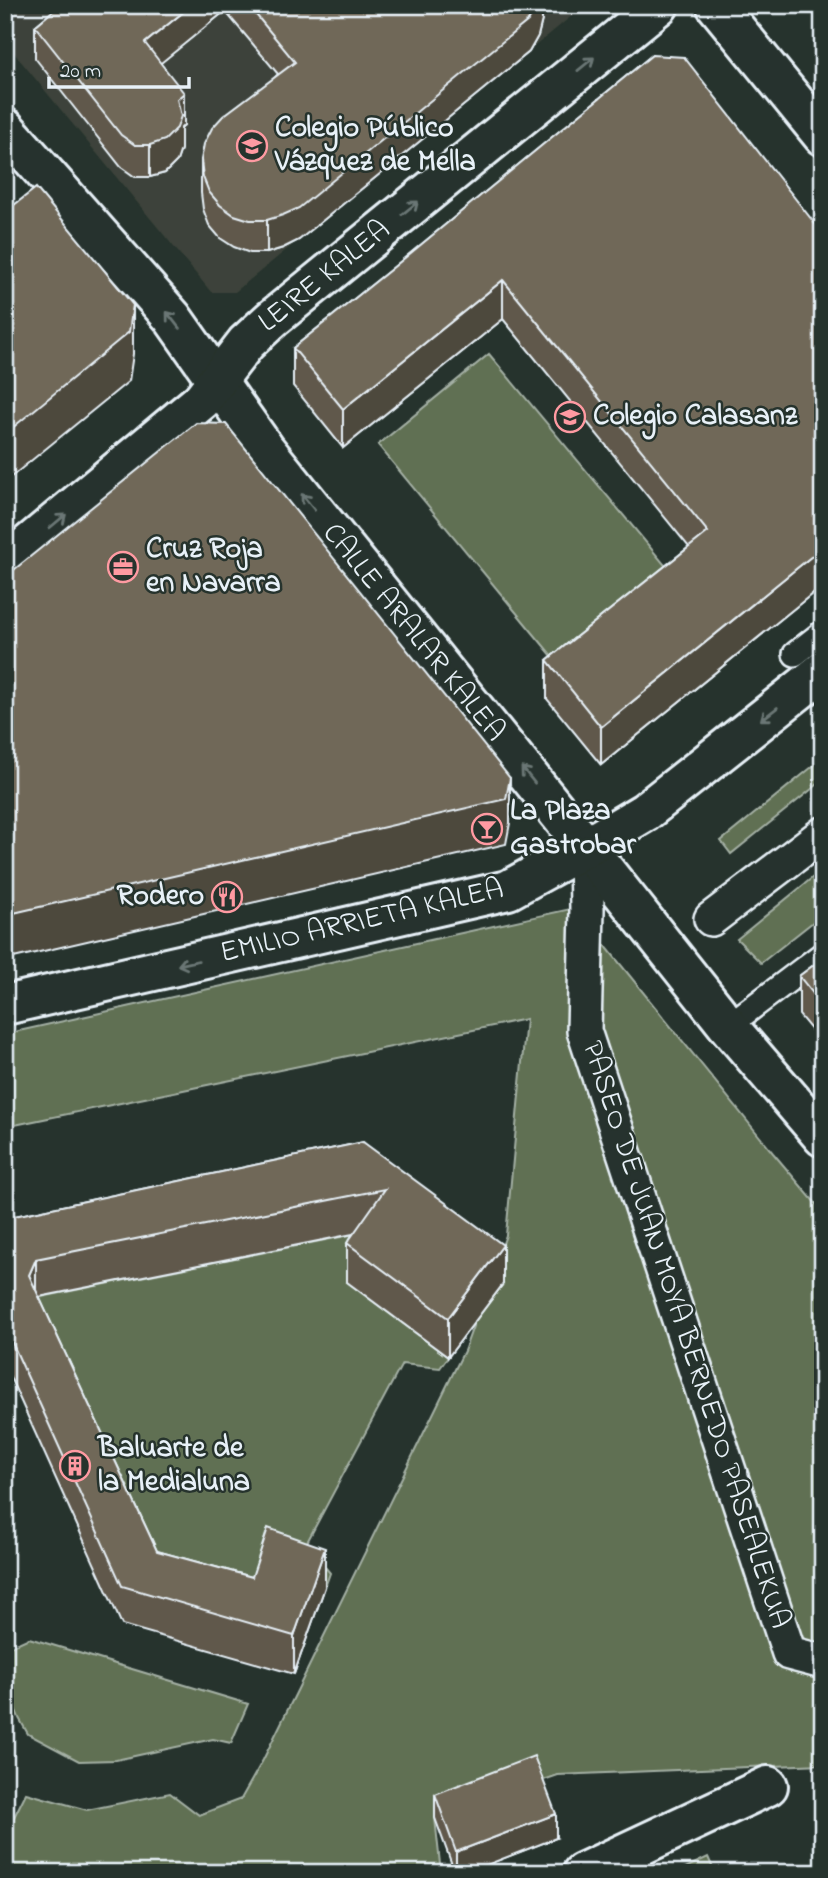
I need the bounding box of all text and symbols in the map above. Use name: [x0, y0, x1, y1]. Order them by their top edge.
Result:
scale bar: [49, 46, 189, 90]
text: 20 m: [60, 57, 101, 87]
one-way arrow: [577, 57, 595, 72]
place label: Colegio Público Vázquez de Mella: [274, 107, 476, 185]
school or university icon: Colegio Público Vázquez de Mella: [235, 129, 269, 163]
one-way arrow: [400, 200, 418, 216]
street label: LEIRE KALEA: [249, 210, 401, 344]
one-way arrow: [166, 311, 181, 329]
place label: Colegio Calasanz: [593, 395, 799, 440]
school or university icon: Colegio Calasanz: [553, 400, 587, 434]
one-way arrow: [301, 494, 316, 512]
one-way arrow: [48, 513, 66, 529]
street label: CALLE ARALAR KALEA: [311, 514, 515, 752]
place label: Cruz Roja en Navarra: [146, 528, 281, 606]
office icon: Cruz Roja en Navarra: [106, 550, 140, 584]
one-way arrow: [761, 706, 779, 721]
one-way arrow: [520, 766, 536, 784]
place label: La Plaza Gastrobar: [510, 790, 636, 868]
bar icon: La Plaza Gastrobar: [470, 812, 504, 846]
street label: EMILIO ARRIETA KALEA: [216, 868, 508, 976]
place label: Rodero: [117, 875, 204, 919]
restaurant icon: Rodero: [210, 880, 244, 914]
one-way arrow: [177, 956, 200, 970]
street label: PASEO DE JUAN MOYA BERNEDO PASEALEKUA: [569, 1035, 801, 1635]
place label: Baluarte de la Medialuna: [96, 1427, 250, 1505]
building icon: Baluarte de la Medialuna: [58, 1449, 92, 1483]

